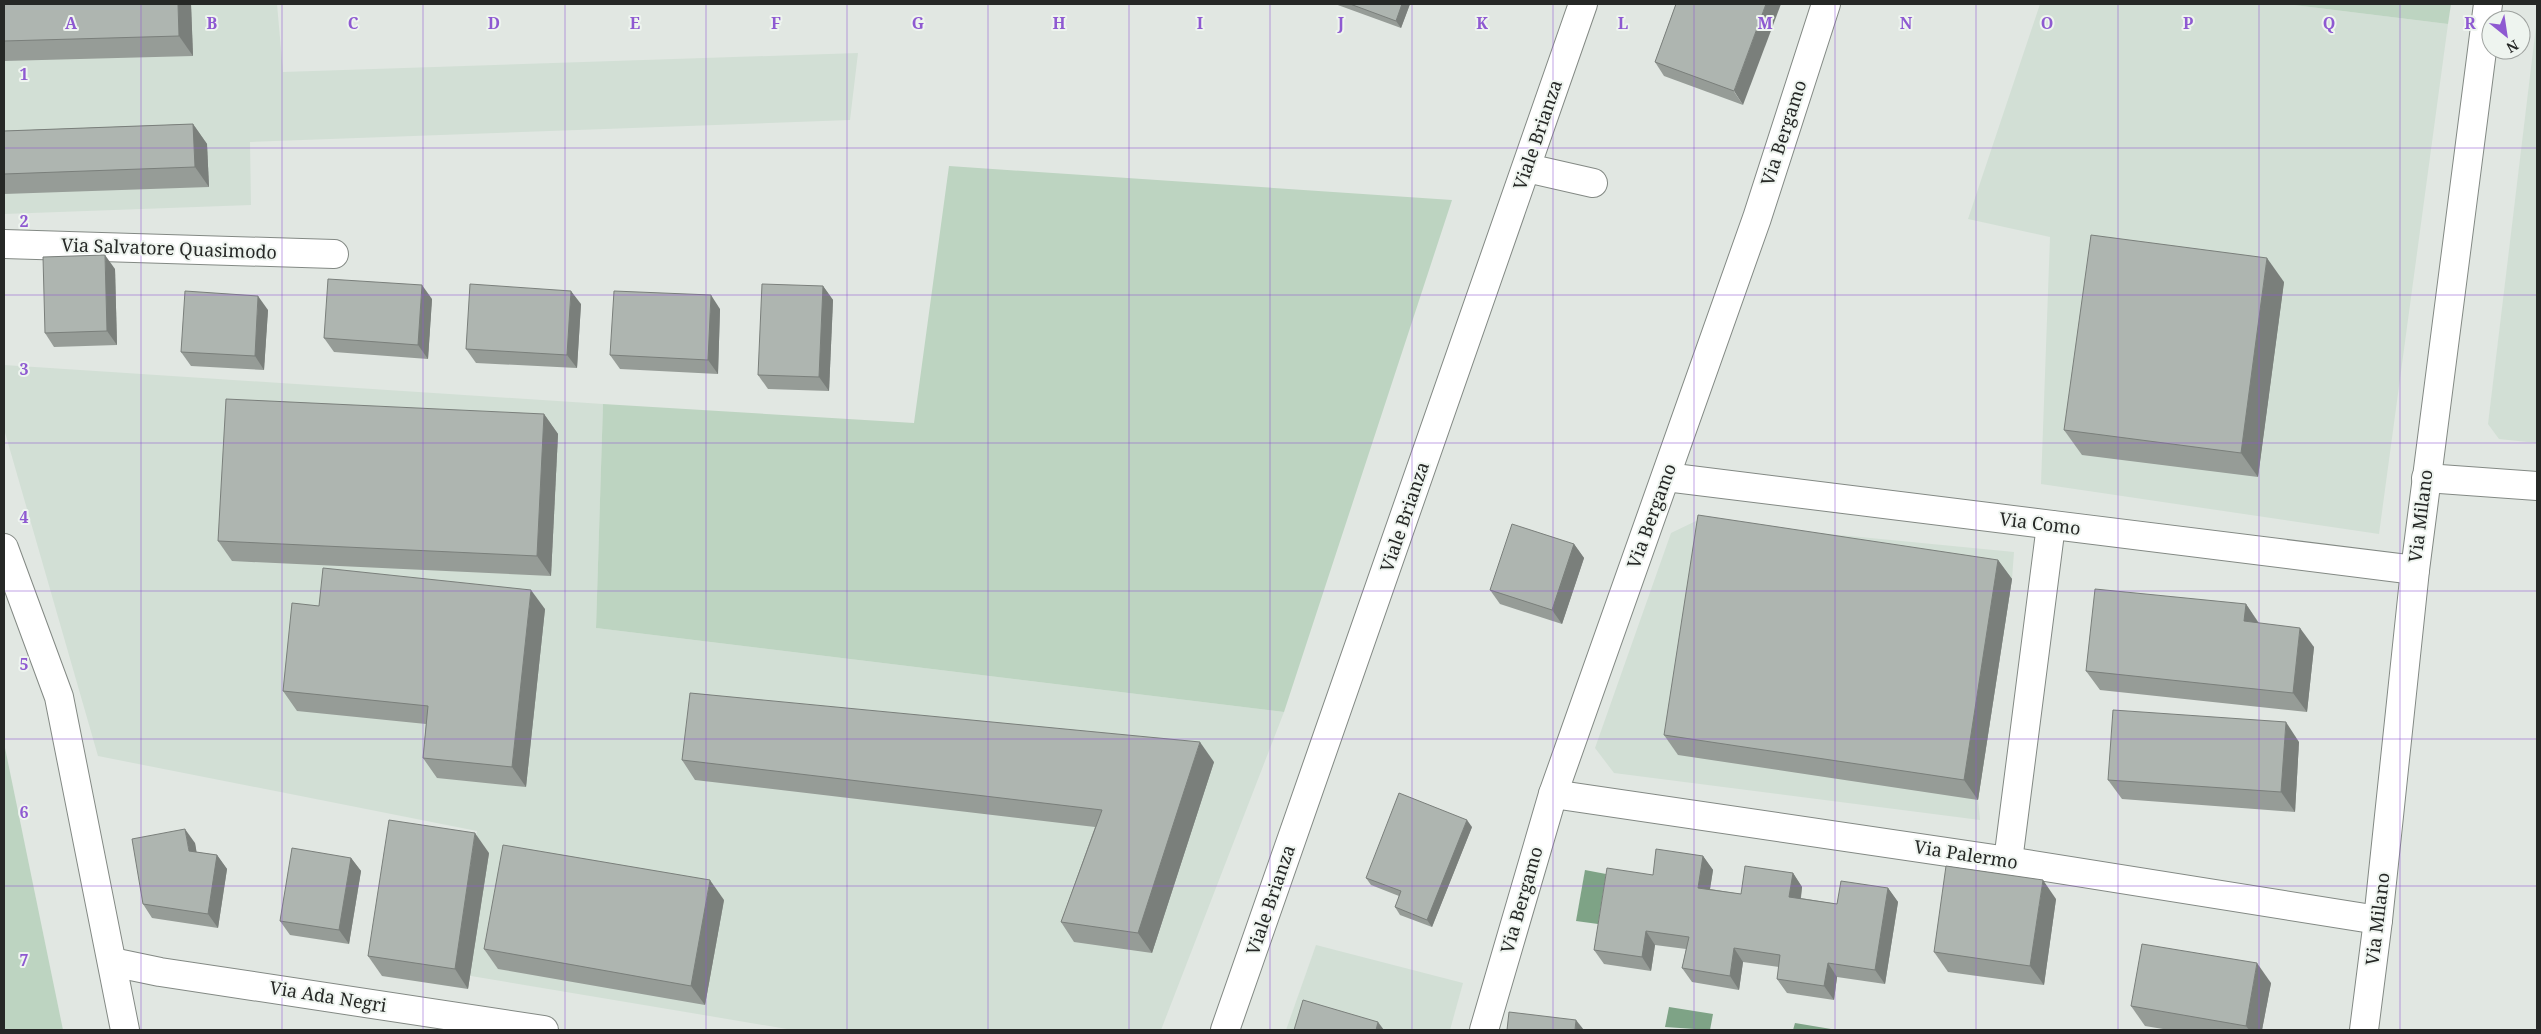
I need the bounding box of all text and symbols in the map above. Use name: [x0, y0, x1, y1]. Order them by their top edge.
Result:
north arrow: [2481, 10, 2531, 60]
text: A: [65, 12, 78, 34]
text: B: [207, 12, 218, 34]
text: C: [348, 12, 359, 34]
text: D: [488, 12, 500, 34]
text: E: [630, 12, 640, 34]
text: F: [771, 12, 781, 34]
text: G: [912, 12, 924, 34]
text: H: [1052, 12, 1066, 34]
text: I: [1197, 12, 1203, 34]
text: J: [1337, 12, 1345, 34]
text: K: [1476, 12, 1488, 34]
text: L: [1618, 12, 1628, 34]
text: M: [1757, 12, 1773, 34]
text: N: [1900, 12, 1913, 34]
text: O: [2041, 12, 2053, 34]
text: P: [2183, 12, 2193, 34]
text: Q: [2323, 12, 2335, 34]
text: R: [2464, 12, 2476, 34]
text: N: [2503, 36, 2522, 58]
text: 1: [19, 63, 29, 85]
street label: Viale Brianza: [1507, 76, 1567, 193]
street label: Via Bergamo: [1755, 77, 1811, 189]
text: 2: [19, 210, 29, 232]
street label: Via Salvatore Quasimodo: [61, 232, 277, 264]
text: 3: [19, 358, 29, 380]
street label: Viale Brianza: [1374, 458, 1434, 575]
street label: Via Bergamo: [1621, 460, 1681, 571]
street label: Via Milano: [2402, 468, 2438, 564]
text: 4: [19, 506, 29, 528]
street label: Via Como: [1998, 506, 2082, 540]
text: 5: [19, 653, 29, 675]
text: 6: [19, 801, 29, 823]
street label: Via Palermo: [1913, 834, 2020, 874]
street label: Viale Brianza: [1240, 841, 1300, 958]
street label: Via Bergamo: [1494, 844, 1548, 956]
street label: Via Milano: [2359, 871, 2395, 967]
text: 7: [19, 949, 29, 971]
street label: Via Ada Negri: [268, 975, 389, 1017]

